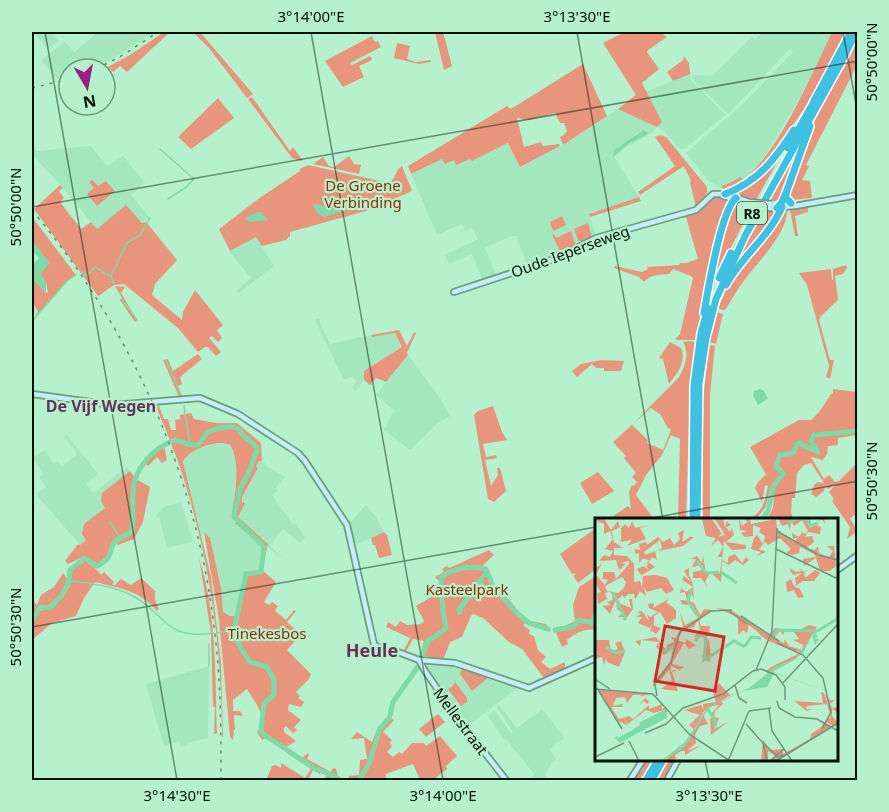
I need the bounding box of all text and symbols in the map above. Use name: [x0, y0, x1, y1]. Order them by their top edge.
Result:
text: 3°14'00"E: [277, 6, 345, 26]
text: 3°13'30"E: [543, 6, 611, 26]
text: 50°50'00"N: [861, 23, 881, 101]
north arrow: [57, 57, 117, 117]
text: N: [81, 90, 98, 114]
text: 50°50'00"N: [5, 168, 25, 246]
park label: De Groene Verbinding: [324, 175, 402, 212]
road number: R8: [737, 202, 767, 224]
street label: Oude Ieperseweg: [508, 220, 632, 282]
district label: De Vijf Wegen: [46, 395, 156, 417]
text: 50°50'30"N: [861, 442, 881, 520]
inset map: [595, 518, 838, 761]
park label: Kasteelpark: [426, 579, 508, 599]
text: 50°50'30"N: [5, 588, 25, 666]
park label: Tinekesbos: [227, 623, 307, 643]
district label: Heule: [346, 638, 398, 662]
street label: Mellestraat: [429, 683, 493, 759]
text: 3°14'30"E: [143, 785, 211, 805]
text: 3°14'00"E: [409, 785, 477, 805]
text: 3°13'30"E: [675, 785, 743, 805]

